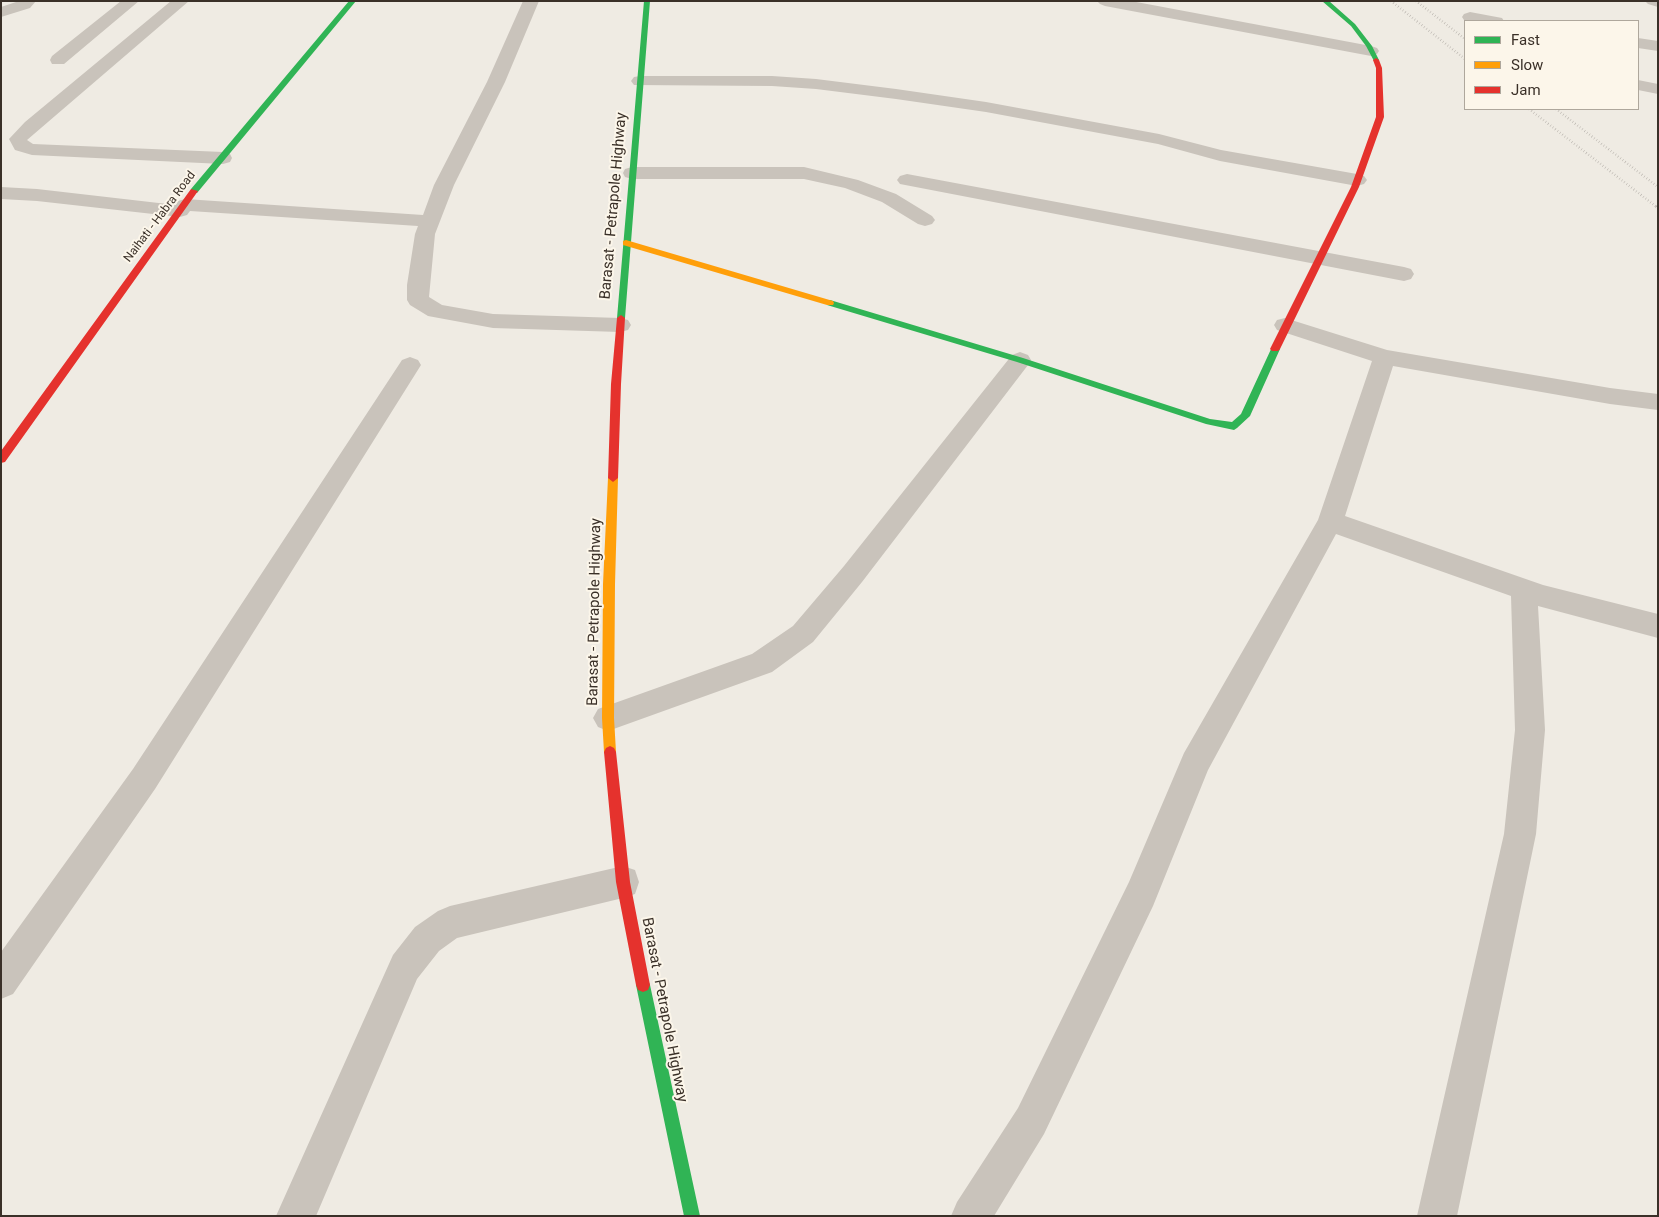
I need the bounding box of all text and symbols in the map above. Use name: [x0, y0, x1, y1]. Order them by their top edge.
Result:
legend: [1464, 20, 1639, 110]
text: Fast: [1511, 31, 1540, 49]
text: Slow: [1511, 56, 1543, 74]
text: Jam: [1511, 81, 1541, 99]
street label: Barasat - Petrapole Highway: [597, 112, 631, 300]
street label: Naihati - Habra Road: [121, 169, 199, 265]
street label: Barasat - Petrapole Highway: [584, 518, 606, 706]
street label: Barasat - Petrapole Highway: [637, 916, 691, 1104]

